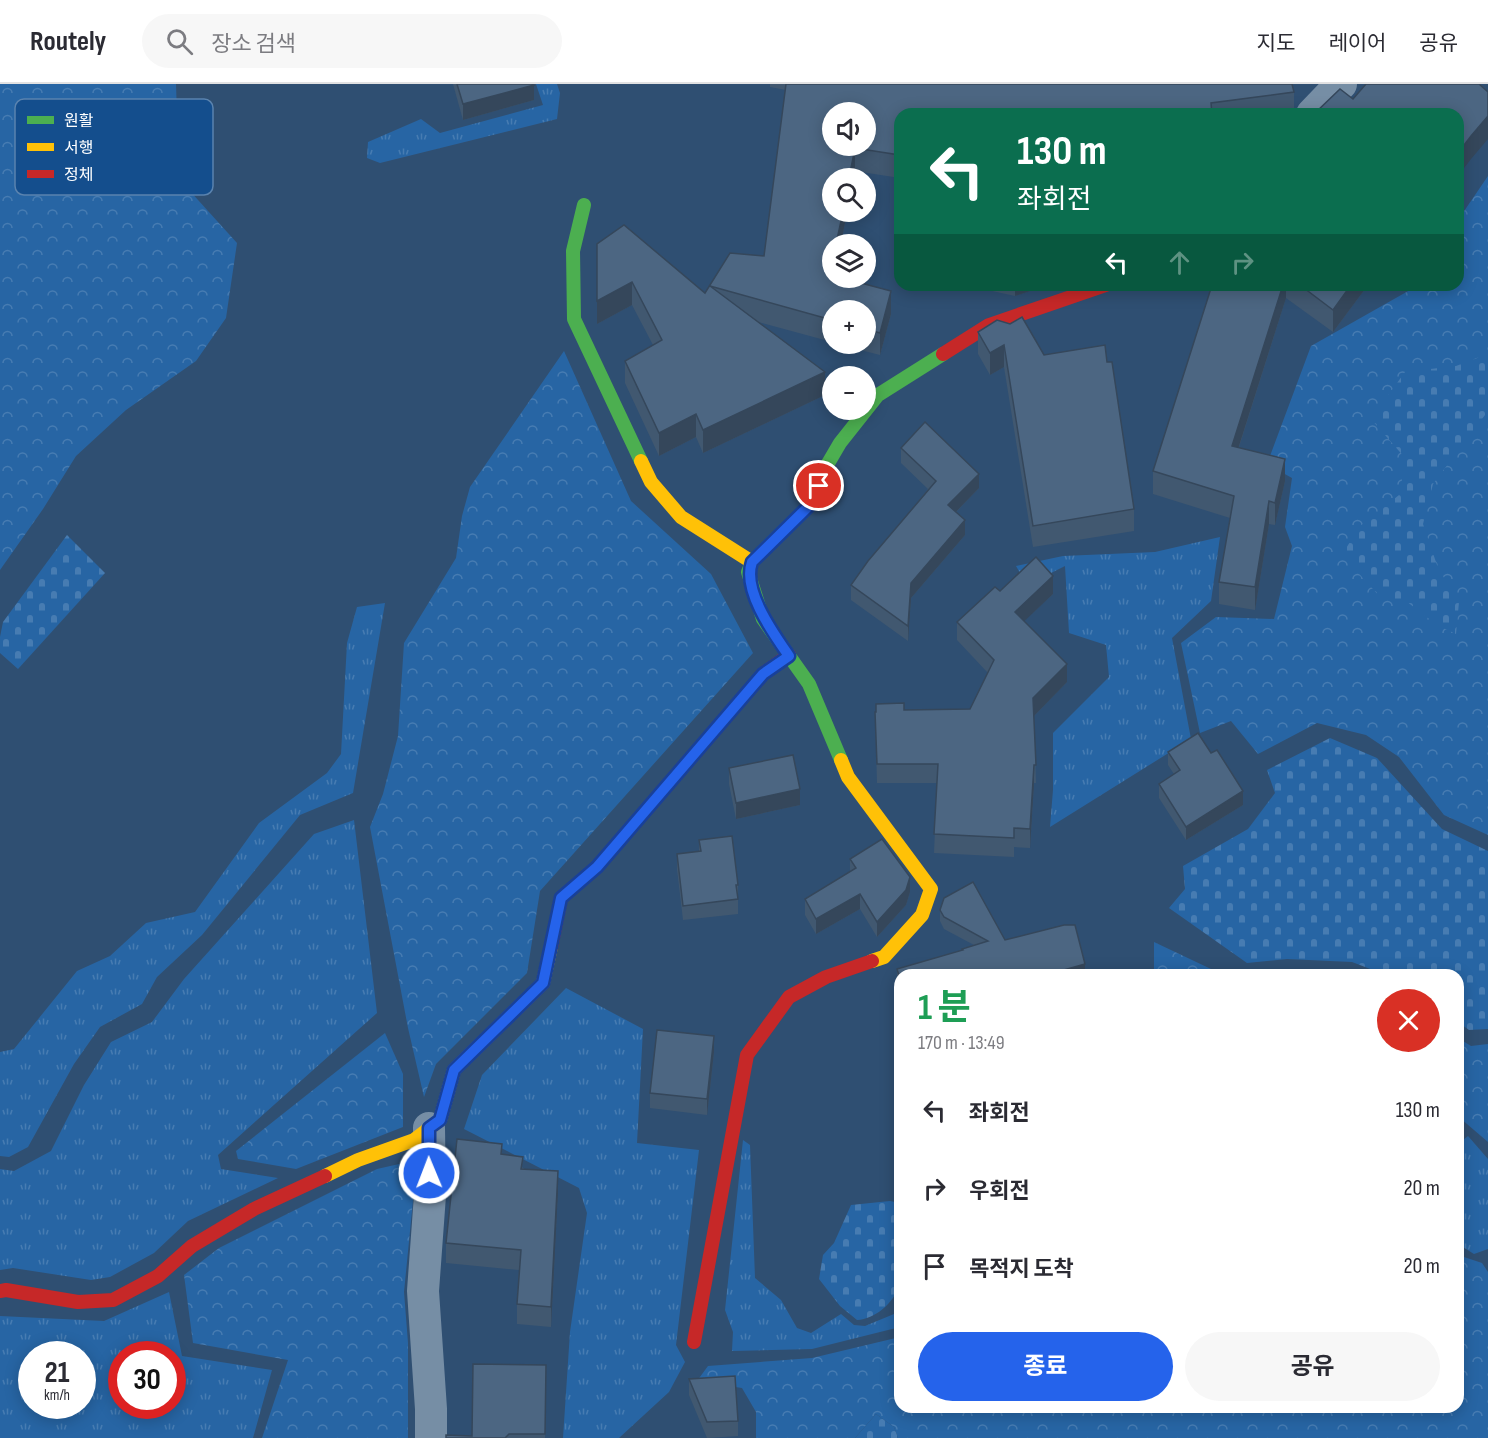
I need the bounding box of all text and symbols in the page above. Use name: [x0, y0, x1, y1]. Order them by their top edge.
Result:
search box: [142, 14, 562, 68]
text: Routely: [30, 25, 106, 58]
icon: search: [163, 25, 196, 58]
text: 장소 검색: [211, 31, 296, 58]
text: 지도: [1257, 31, 1295, 56]
text: 레이어: [1328, 31, 1386, 56]
text: 공유: [1419, 31, 1458, 56]
legend: [15, 99, 213, 195]
map controls: [822, 102, 876, 420]
button: sound: [822, 102, 876, 156]
text: 원활: [64, 112, 94, 131]
text: 130 m: [1017, 126, 1107, 177]
icon: left: [918, 132, 996, 210]
text: 서행: [64, 139, 93, 158]
text: 정체: [64, 166, 93, 185]
button: search: [822, 168, 876, 222]
text: 좌회전: [1017, 184, 1092, 216]
button: layers: [822, 234, 876, 288]
icon: left: [1100, 246, 1133, 279]
icon: ahead: [1163, 246, 1196, 279]
icon: right: [1226, 246, 1259, 279]
button: +: [822, 300, 876, 354]
button: −: [822, 366, 876, 420]
pin: [793, 460, 844, 511]
icon: arrive: [802, 469, 835, 502]
text: 1 분: [918, 987, 971, 1030]
button: close: [1377, 989, 1440, 1052]
text: 170 m · 13:49: [918, 1031, 1005, 1055]
icon: left: [918, 1094, 951, 1127]
text: 130 m: [1396, 1097, 1440, 1124]
text: 좌회전: [969, 1100, 1030, 1127]
position arrow: [397, 1141, 461, 1205]
icon: right: [918, 1172, 951, 1205]
text: 20 m: [1404, 1175, 1440, 1202]
text: 우회전: [969, 1178, 1030, 1205]
icon: arrive: [918, 1250, 951, 1283]
text: 20 m: [1404, 1253, 1440, 1280]
text: 목적지 도착: [969, 1256, 1074, 1283]
button: 종료: [918, 1332, 1173, 1401]
button: 공유: [1185, 1332, 1440, 1401]
speed limit sign: 30: [108, 1341, 186, 1419]
text: 21: [45, 1355, 69, 1391]
text: km/h: [44, 1386, 70, 1405]

